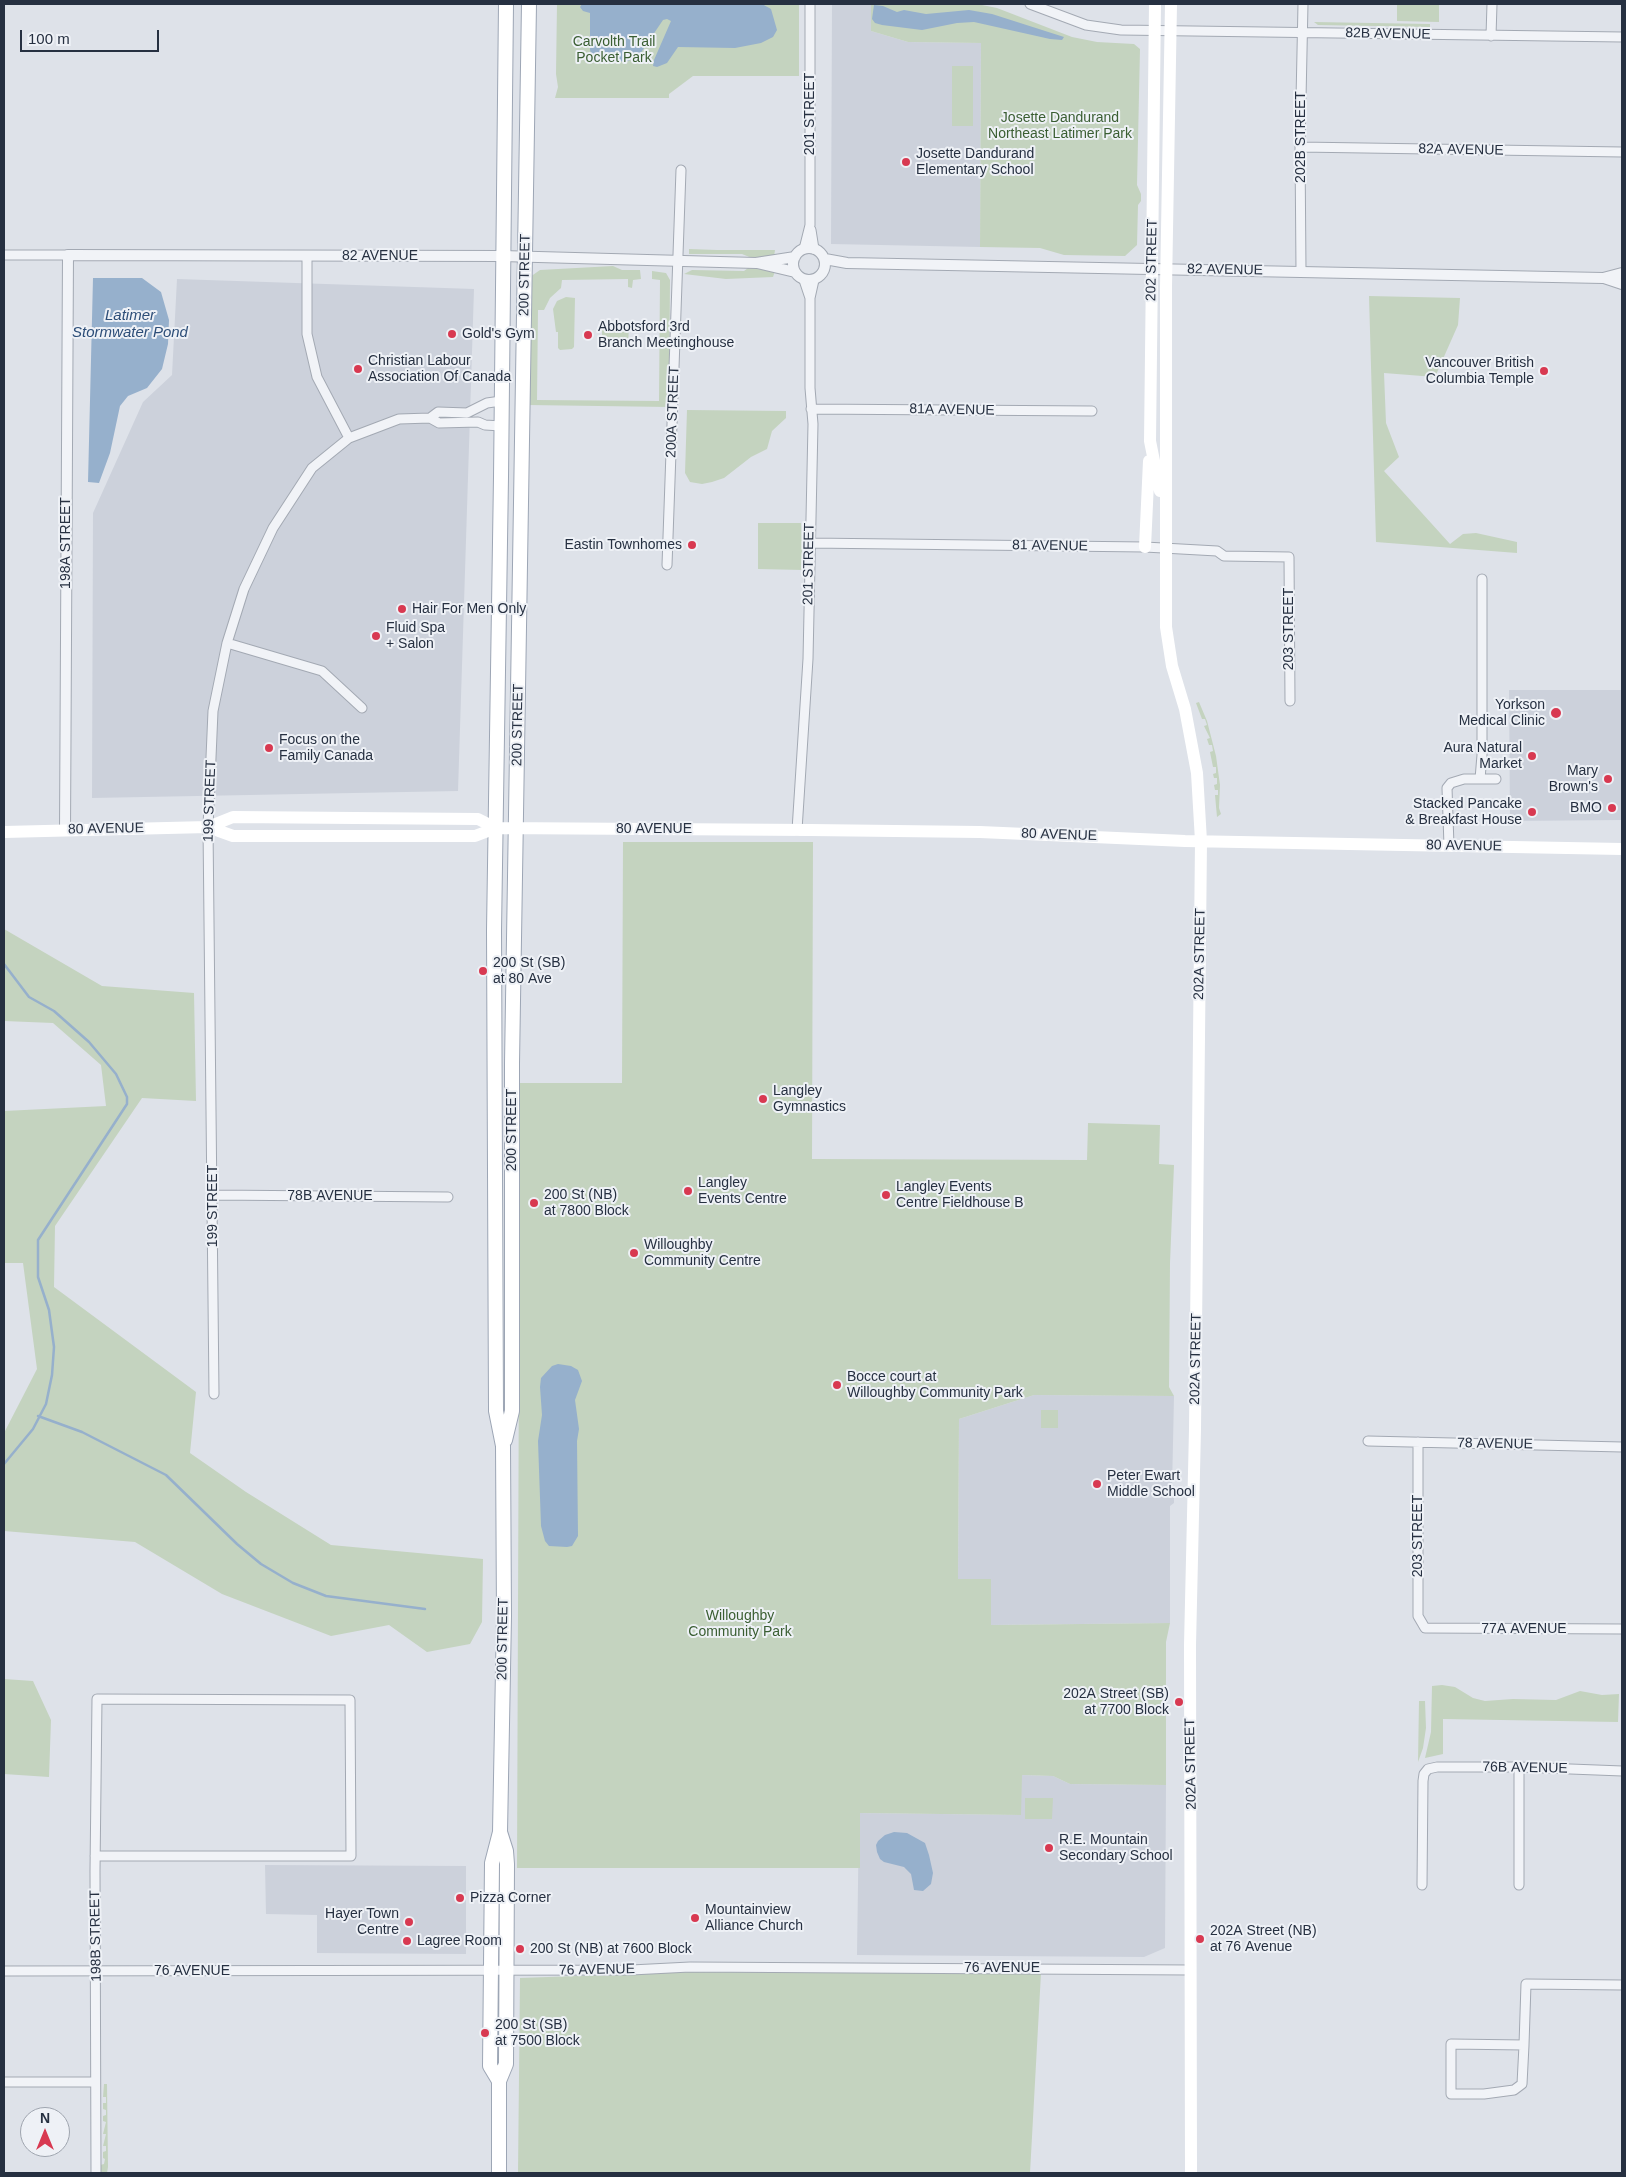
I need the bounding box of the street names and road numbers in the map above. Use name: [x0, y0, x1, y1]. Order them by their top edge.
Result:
street label: 82B AVENUE: [1345, 25, 1431, 43]
street label: 201 STREET: [802, 73, 818, 155]
street label: 202B STREET: [1293, 91, 1309, 183]
street label: 82A AVENUE: [1418, 141, 1504, 159]
street label: 202 STREET: [1143, 219, 1161, 301]
street label: 200 STREET: [516, 234, 534, 316]
street label: 82 AVENUE: [342, 248, 418, 264]
street label: 82 AVENUE: [1187, 261, 1263, 279]
street label: 200A STREET: [663, 366, 683, 458]
street label: 81A AVENUE: [909, 401, 995, 419]
street label: 198A STREET: [58, 497, 74, 589]
street label: 201 STREET: [800, 523, 818, 605]
street label: 81 AVENUE: [1012, 537, 1088, 555]
street label: 203 STREET: [1281, 588, 1297, 670]
street label: 200 STREET: [509, 684, 527, 766]
street label: 199 STREET: [200, 759, 220, 843]
street label: 80 AVENUE: [68, 820, 144, 838]
street label: 80 AVENUE: [616, 821, 692, 837]
street label: 80 AVENUE: [1021, 825, 1097, 845]
street label: 80 AVENUE: [1426, 837, 1502, 855]
street label: 202A STREET: [1191, 908, 1209, 1000]
street label: 200 STREET: [504, 1089, 520, 1171]
street label: 199 STREET: [205, 1165, 221, 1247]
street label: 78B AVENUE: [287, 1188, 373, 1204]
street label: 202A STREET: [1187, 1313, 1205, 1405]
street label: 78 AVENUE: [1457, 1435, 1533, 1453]
street label: 203 STREET: [1410, 1495, 1426, 1577]
street label: 200 STREET: [494, 1598, 512, 1680]
street label: 77A AVENUE: [1481, 1621, 1567, 1637]
street label: 202A STREET: [1182, 1718, 1200, 1810]
street label: 76B AVENUE: [1482, 1759, 1568, 1777]
street label: 198B STREET: [87, 1890, 105, 1982]
street label: 76 AVENUE: [964, 1960, 1040, 1976]
street label: 76 AVENUE: [559, 1961, 635, 1979]
street label: 76 AVENUE: [154, 1963, 230, 1979]

